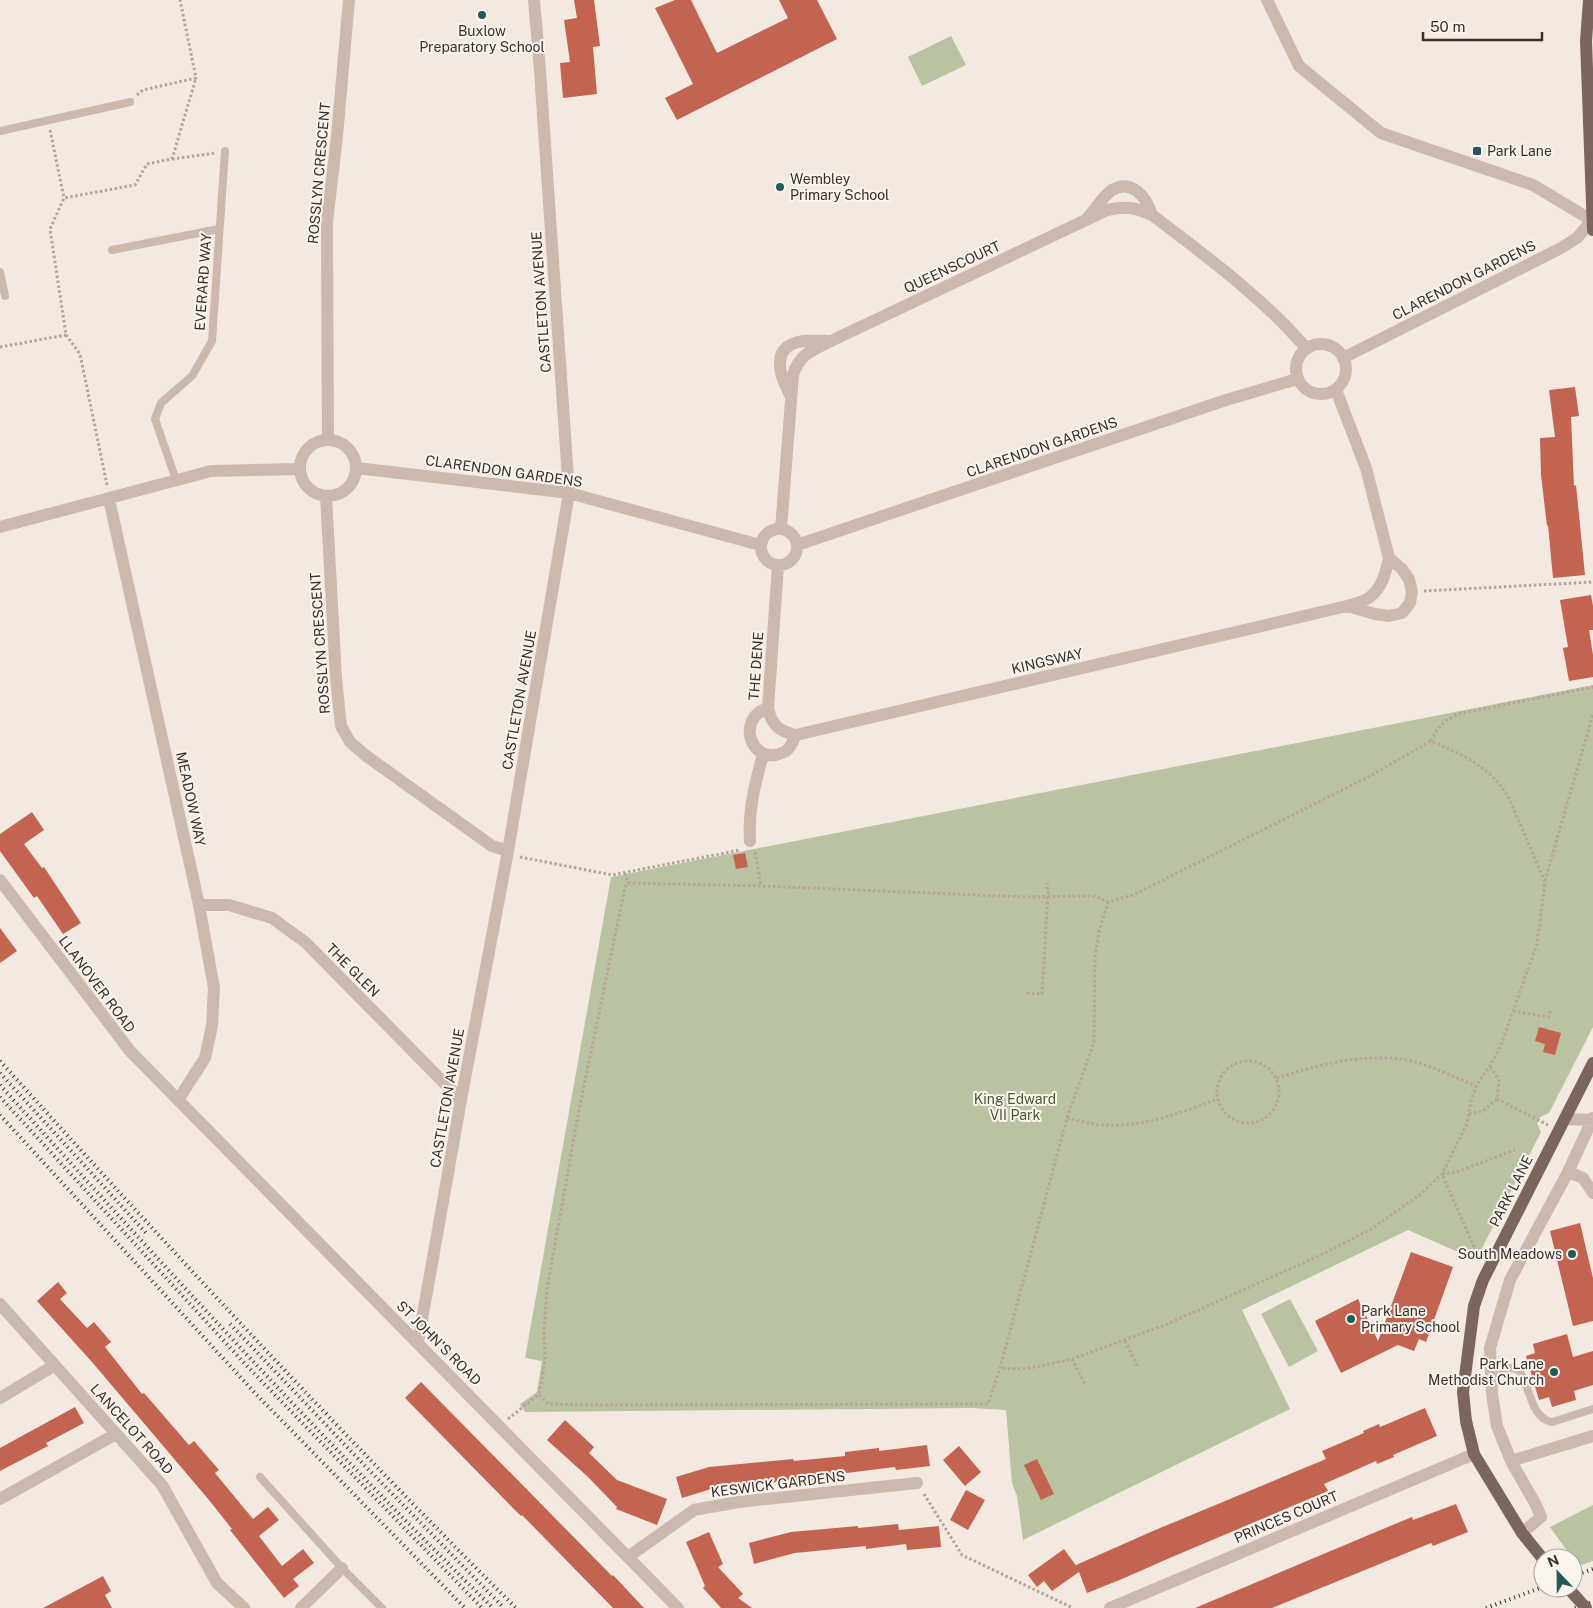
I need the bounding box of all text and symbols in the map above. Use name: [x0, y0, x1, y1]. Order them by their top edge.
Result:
marker: Buxlow Preparatory School: [476, 9, 488, 21]
scale bar: [1423, 10, 1542, 42]
text: 50 m: [1430, 18, 1465, 35]
place label: Buxlow Preparatory School: [419, 23, 545, 55]
street label: ROSSLYN CRESCENT: [305, 102, 333, 244]
place label: Park Lane: [1487, 143, 1552, 159]
marker: Park Lane: [1471, 145, 1483, 157]
place label: Wembley Primary School: [790, 171, 889, 203]
marker: Wembley Primary School: [774, 181, 786, 193]
street label: CASTLETON AVENUE: [528, 231, 554, 373]
street label: EVERARD WAY: [192, 232, 214, 331]
street label: CLARENDON GARDENS: [1390, 237, 1538, 323]
street label: QUEENSCOURT: [901, 238, 1003, 296]
street label: CLARENDON GARDENS: [964, 414, 1120, 480]
street label: CLARENDON GARDENS: [424, 452, 584, 490]
street label: ROSSLYN CRESCENT: [307, 572, 333, 714]
street label: CASTLETON AVENUE: [499, 629, 539, 771]
street label: THE DENE: [746, 631, 766, 701]
street label: KINGSWAY: [1010, 645, 1085, 677]
street label: MEADOW WAY: [173, 750, 209, 848]
street label: LLANOVER ROAD: [55, 933, 139, 1035]
street label: THE GLEN: [323, 940, 383, 1000]
street label: CASTLETON AVENUE: [427, 1027, 467, 1169]
park label: King Edward VII Park: [974, 1091, 1056, 1123]
street label: PARK LANE: [1486, 1153, 1536, 1229]
place label: South Meadows: [1458, 1246, 1562, 1262]
marker: South Meadows: [1566, 1248, 1578, 1260]
street label: ST JOHN'S ROAD: [393, 1297, 485, 1389]
place label: Park Lane Primary School: [1361, 1303, 1460, 1335]
marker: Park Lane Primary School: [1345, 1313, 1357, 1325]
place label: Park Lane Methodist Church: [1428, 1356, 1544, 1388]
marker: Park Lane Methodist Church: [1548, 1366, 1560, 1378]
street label: LANCELOT ROAD: [87, 1381, 177, 1477]
street label: KESWICK GARDENS: [710, 1468, 846, 1500]
street label: PRINCES COURT: [1232, 1488, 1340, 1546]
north arrow: [1533, 1548, 1583, 1598]
text: N: [1545, 1551, 1561, 1570]

